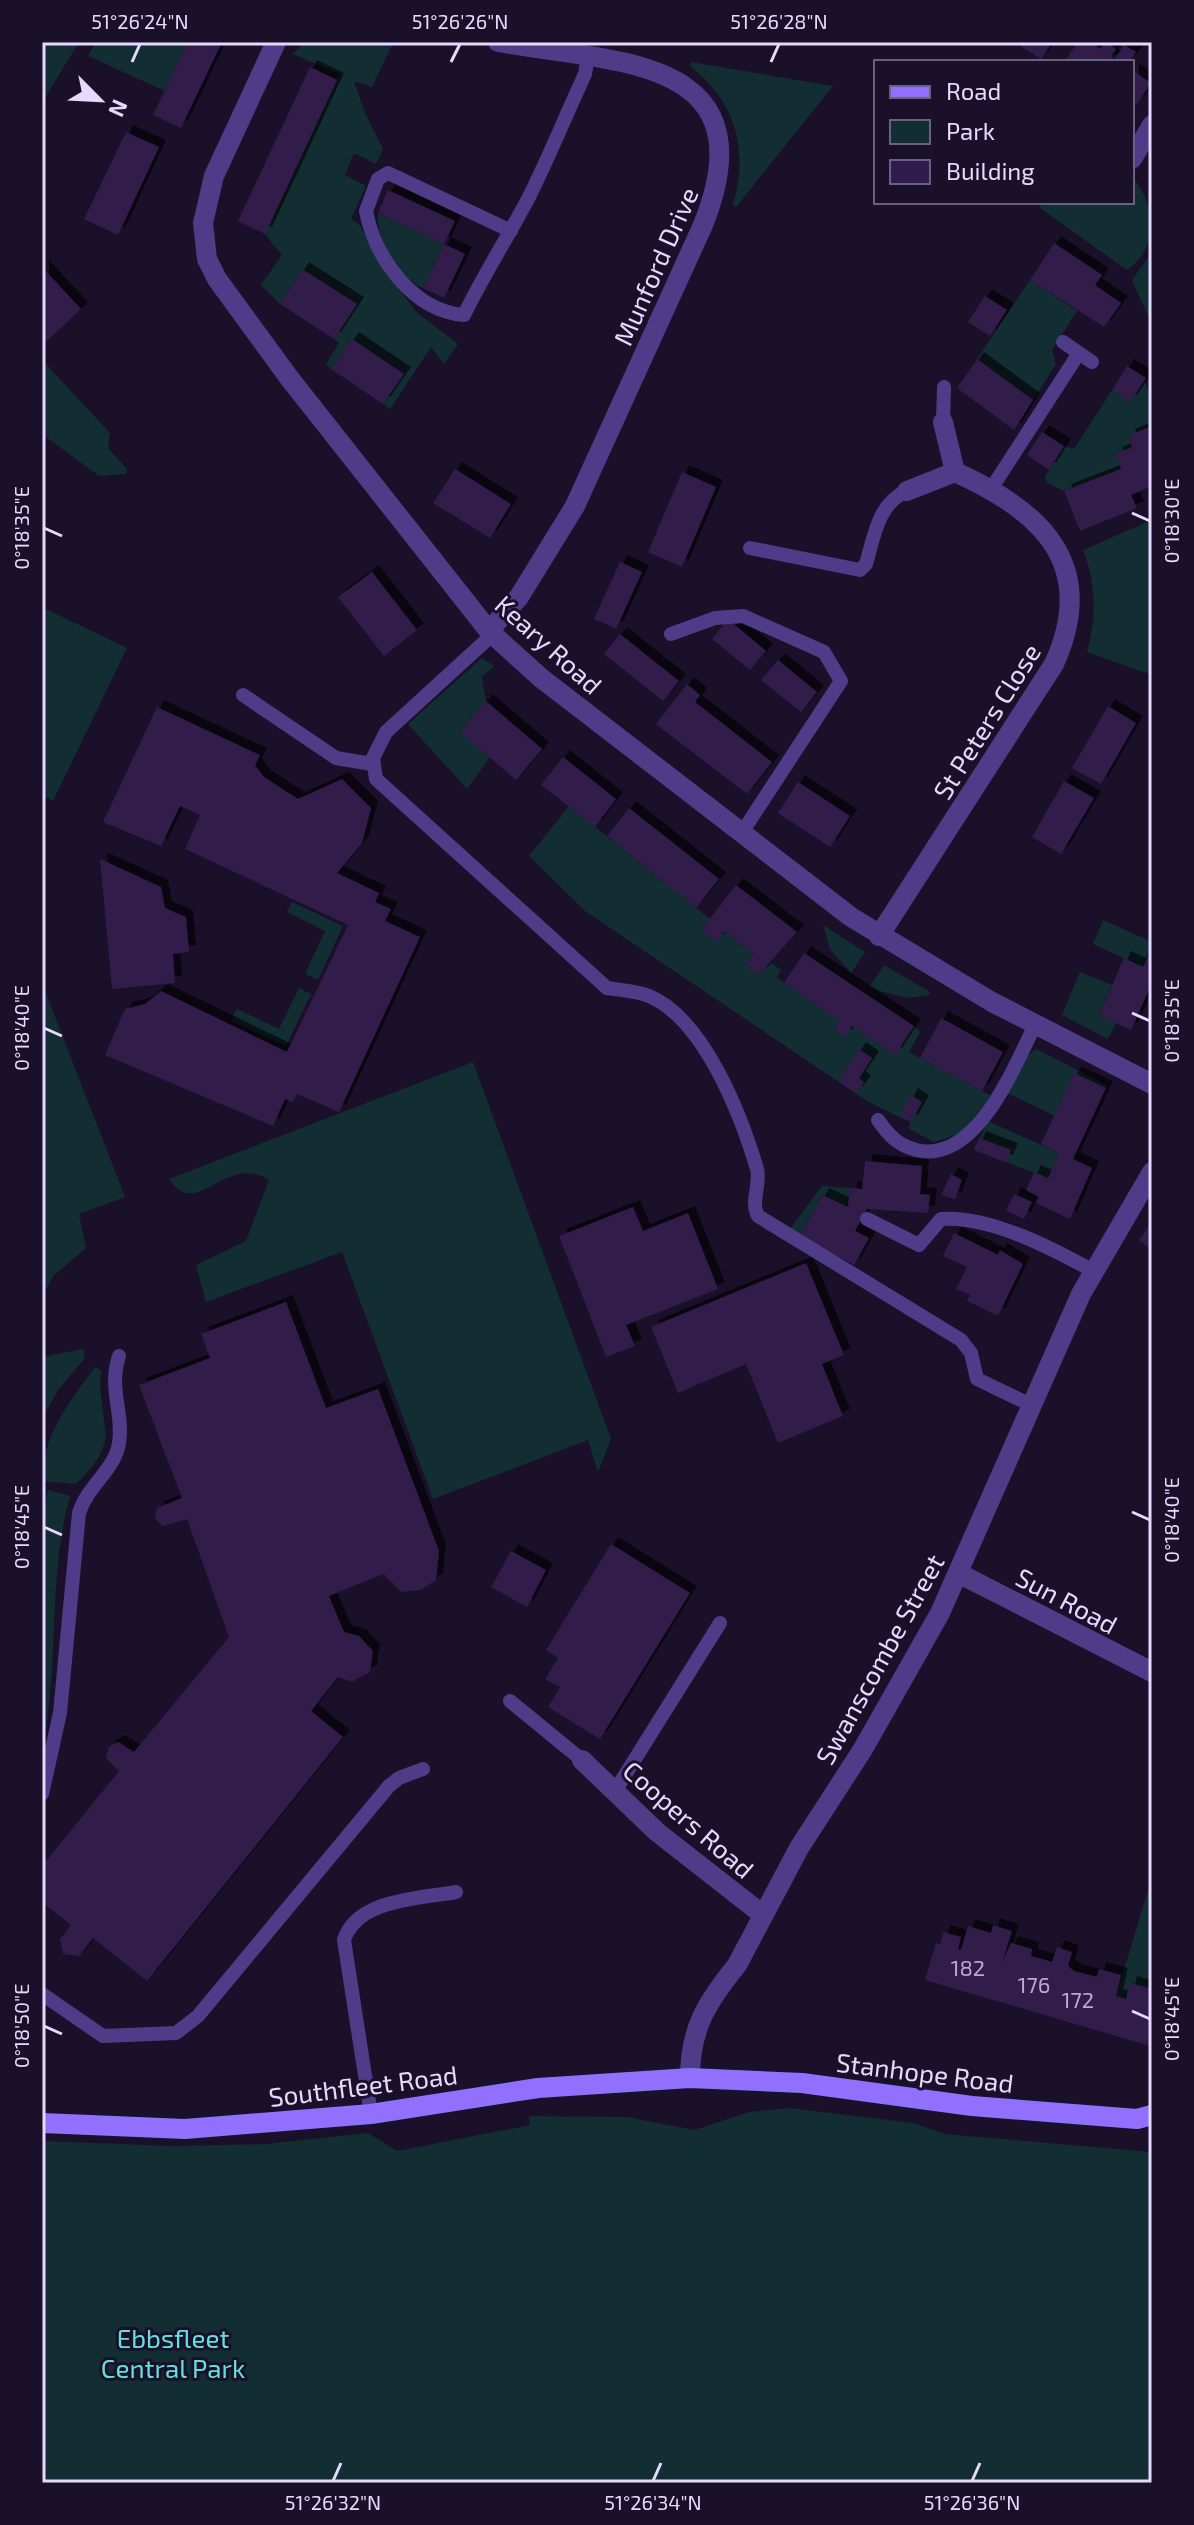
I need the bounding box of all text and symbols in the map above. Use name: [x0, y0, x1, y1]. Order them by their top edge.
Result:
text: 51°26'24"N: [91, 9, 189, 33]
text: 51°26'26"N: [412, 9, 508, 33]
text: 51°26'28"N: [730, 9, 828, 33]
north arrow: [60, 60, 140, 140]
legend: [874, 60, 1134, 204]
text: Road: [946, 76, 1001, 105]
text: N: [104, 96, 134, 121]
text: Park: [946, 116, 995, 145]
text: Building: [946, 156, 1035, 185]
street label: Munford Drive: [606, 182, 704, 350]
text: 0°18'30"E: [1159, 478, 1183, 564]
text: 0°18'35"E: [9, 486, 33, 570]
street label: Keary Road: [489, 588, 609, 700]
street label: St Peters Close: [926, 638, 1046, 804]
text: 0°18'35"E: [1159, 979, 1183, 1063]
text: 0°18'40"E: [9, 985, 33, 1071]
text: 0°18'40"E: [1159, 1477, 1183, 1563]
text: 0°18'45"E: [9, 1485, 33, 1569]
street label: Swanscombe Street: [808, 1549, 950, 1769]
street label: Sun Road: [1011, 1560, 1123, 1640]
street label: Coopers Road: [617, 1754, 761, 1884]
house number: 182: [951, 1954, 985, 1980]
house number: 176: [1018, 1971, 1050, 1997]
text: 0°18'45"E: [1159, 1977, 1183, 2061]
text: 0°18'50"E: [9, 1984, 33, 2068]
house number: 172: [1062, 1986, 1094, 2012]
street label: Stanhope Road: [835, 2046, 1015, 2098]
street label: Southfleet Road: [267, 2058, 459, 2112]
park label: Ebbsfleet Central Park: [101, 2322, 245, 2383]
text: 51°26'32"N: [285, 2490, 381, 2514]
text: 51°26'34"N: [604, 2490, 702, 2514]
text: 51°26'36"N: [924, 2490, 1020, 2514]

